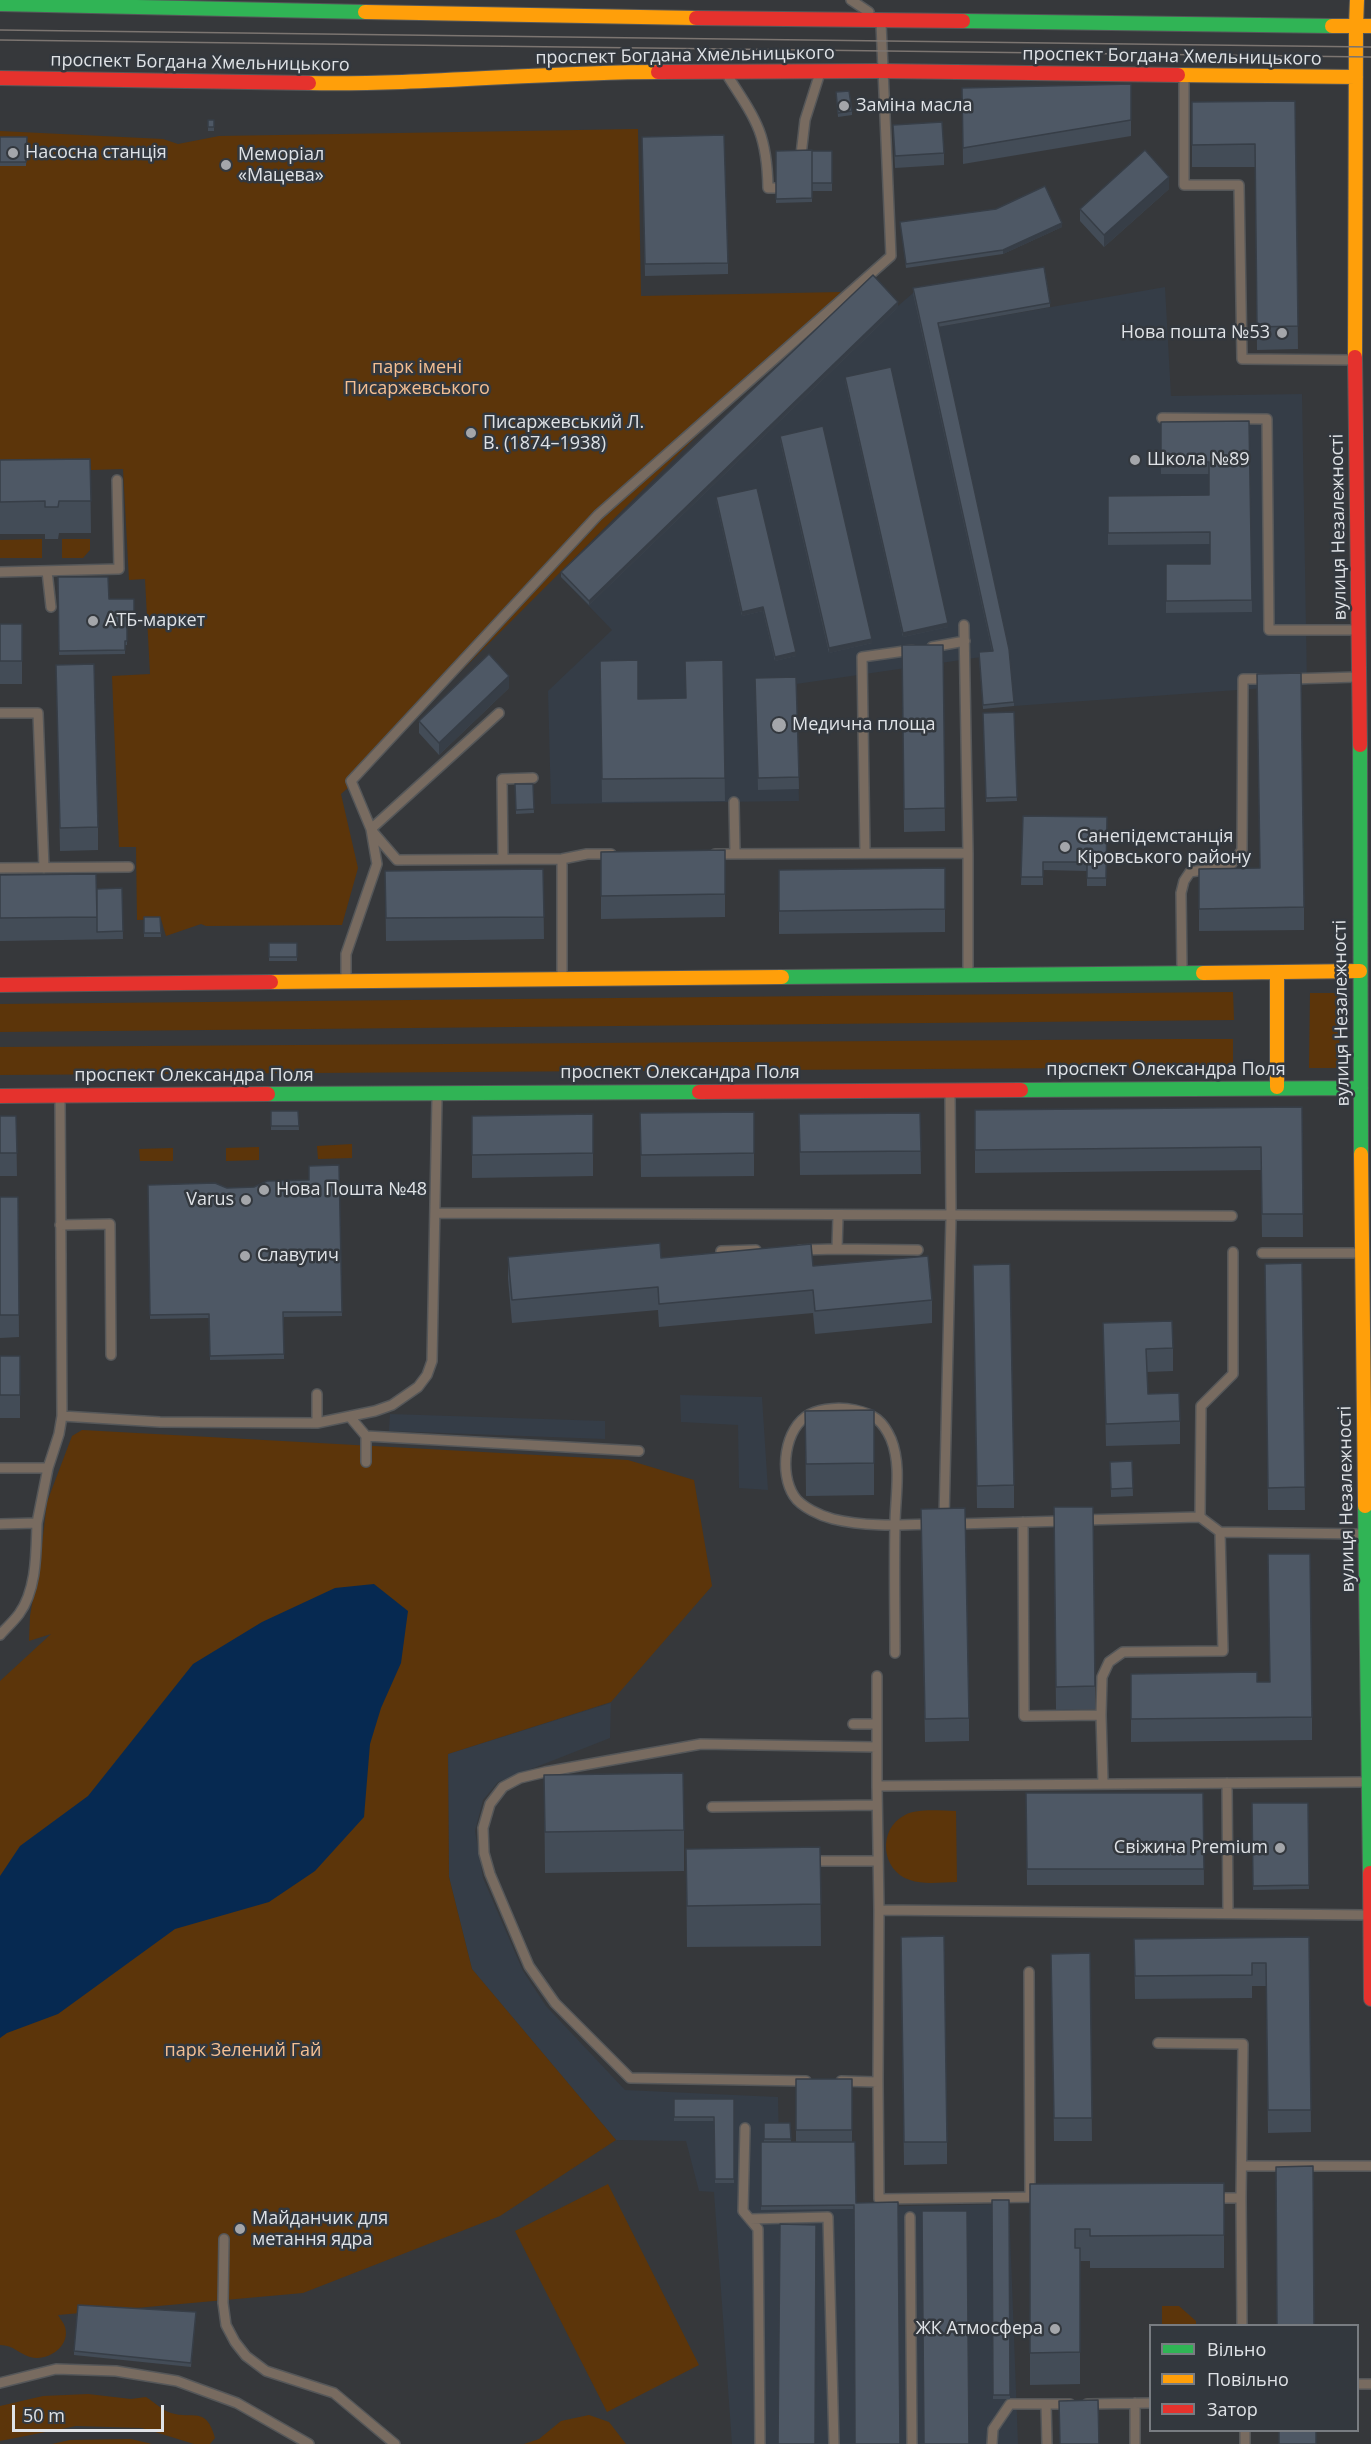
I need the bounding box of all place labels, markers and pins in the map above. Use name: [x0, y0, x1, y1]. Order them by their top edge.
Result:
place label: Заміна масла: [856, 95, 972, 117]
marker: Заміна масла: [837, 99, 851, 113]
place label: Насосна станція: [25, 142, 167, 164]
place label: Меморіал «Мацева»: [238, 144, 324, 186]
marker: Насосна станція: [6, 146, 20, 160]
marker: Меморіал «Мацева»: [219, 158, 233, 172]
place label: Нова пошта №53: [1121, 322, 1270, 344]
marker: Нова пошта №53: [1275, 326, 1289, 340]
place label: Писаржевський Л. В. (1874–1938): [483, 412, 644, 454]
marker: Писаржевський Л. В. (1874–1938): [464, 426, 478, 440]
place label: Школа №89: [1147, 449, 1250, 471]
marker: Школа №89: [1128, 453, 1142, 467]
place label: АТБ-маркет: [105, 610, 205, 632]
marker: АТБ-маркет: [86, 614, 100, 628]
place label: Медична площа: [792, 714, 936, 736]
marker: Медична площа: [770, 716, 788, 734]
place label: Санепідемстанція Кіровського району: [1077, 826, 1251, 868]
marker: Санепідемстанція Кіровського району: [1058, 840, 1072, 854]
place label: Нова Пошта №48: [276, 1179, 427, 1201]
marker: Нова Пошта №48: [257, 1183, 271, 1197]
place label: Varus: [186, 1189, 234, 1211]
marker: Varus: [239, 1193, 253, 1207]
place label: Славутич: [257, 1245, 339, 1267]
marker: Славутич: [238, 1249, 252, 1263]
place label: Свіжина Premium: [1114, 1837, 1268, 1859]
marker: Свіжина Premium: [1273, 1841, 1287, 1855]
place label: Майданчик для метання ядра: [252, 2208, 388, 2250]
marker: Майданчик для метання ядра: [233, 2222, 247, 2236]
place label: ЖК Атмосфера: [916, 2318, 1043, 2340]
marker: ЖК Атмосфера: [1048, 2322, 1062, 2336]

